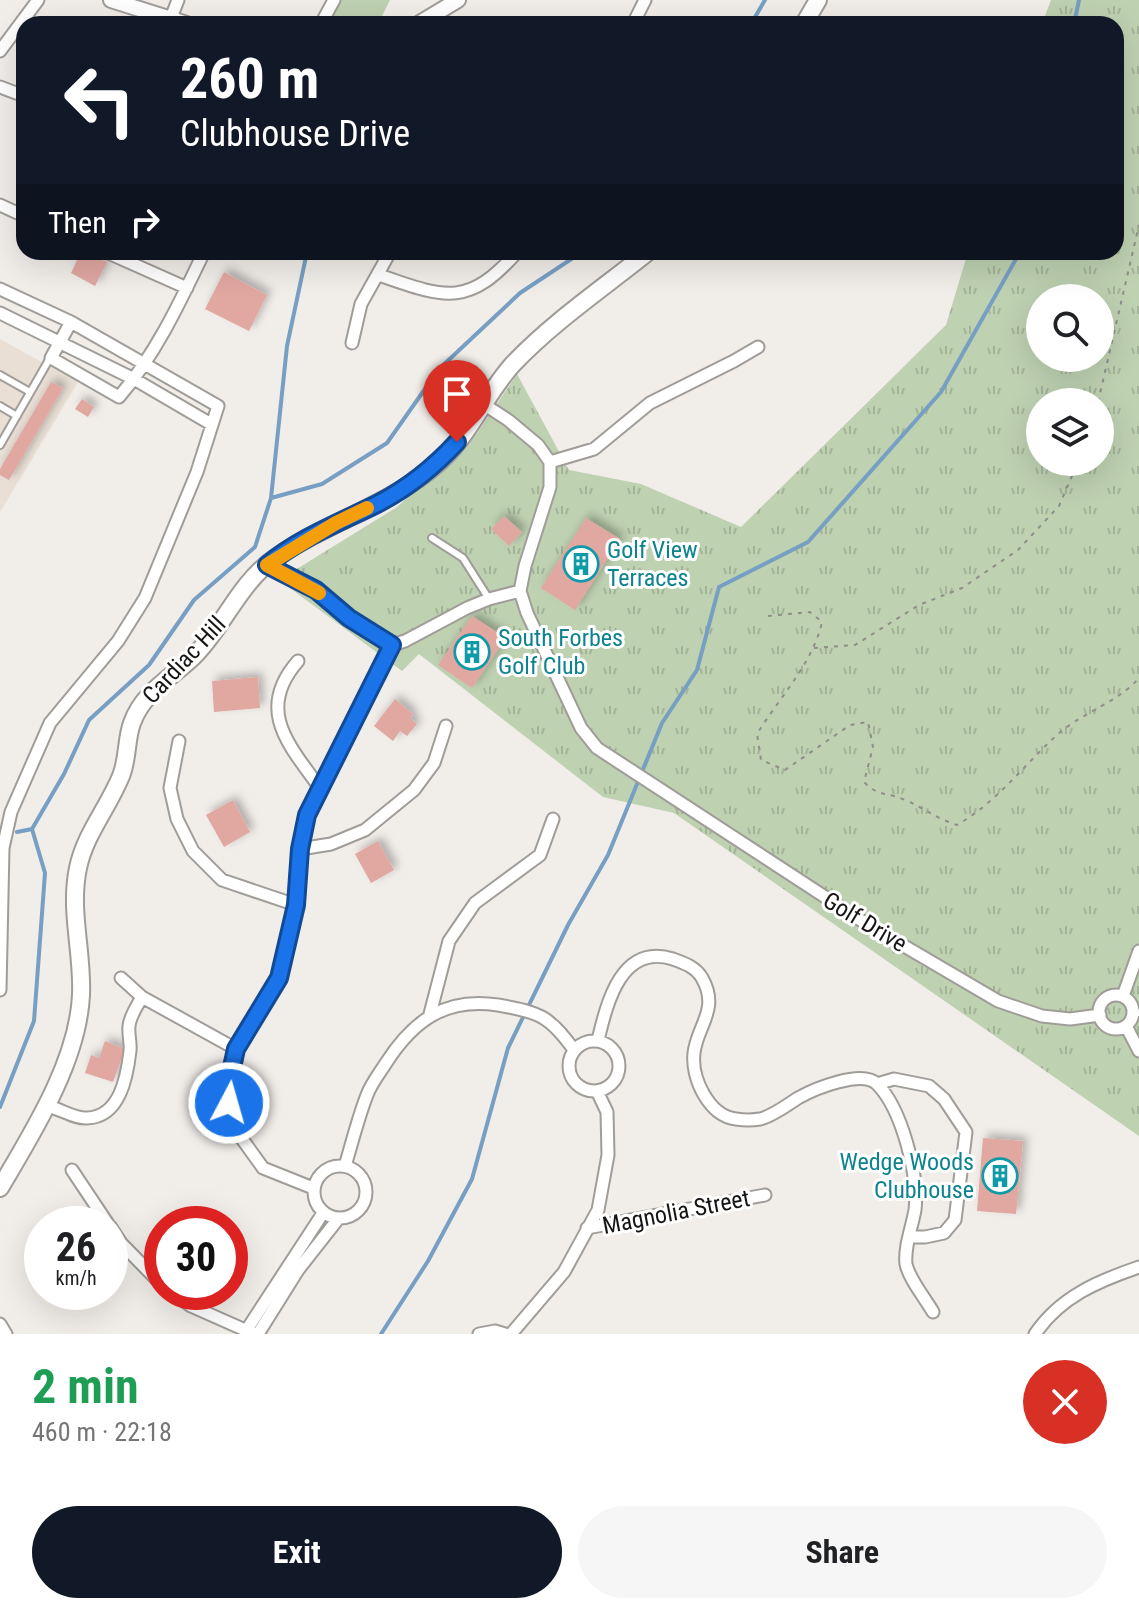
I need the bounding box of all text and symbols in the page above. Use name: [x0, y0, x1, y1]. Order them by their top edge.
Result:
text: 260 m: [180, 46, 319, 112]
icon: left: [48, 48, 152, 152]
text: Clubhouse Drive: [180, 113, 410, 155]
icon: right: [123, 200, 167, 244]
text: Then: [48, 205, 107, 240]
map controls: [1026, 284, 1114, 476]
button: search: [1026, 284, 1114, 372]
pin: [423, 360, 491, 442]
icon: arrive: [435, 372, 479, 416]
button: layers: [1026, 388, 1114, 476]
place label: Golf View Terraces: [607, 536, 698, 592]
building icon: Golf View Terraces: [562, 545, 600, 583]
street label: Cardiac Hill: [137, 611, 231, 709]
place label: South Forbes Golf Club: [498, 624, 623, 680]
building icon: South Forbes Golf Club: [453, 633, 491, 671]
street label: Golf Drive: [818, 886, 912, 958]
position arrow: [187, 1061, 271, 1145]
place label: Wedge Woods Clubhouse: [839, 1148, 974, 1204]
building icon: Wedge Woods Clubhouse: [981, 1157, 1019, 1195]
street label: Magnolia Street: [600, 1184, 752, 1240]
speed limit sign: 30: [144, 1206, 248, 1310]
text: 26: [56, 1224, 96, 1271]
text: km/h: [55, 1266, 97, 1290]
text: 2 min: [32, 1358, 139, 1415]
button: close: [1023, 1360, 1107, 1444]
text: 460 m · 22:18: [32, 1417, 172, 1447]
button: Exit: [32, 1506, 562, 1598]
button: Share: [578, 1506, 1107, 1598]

